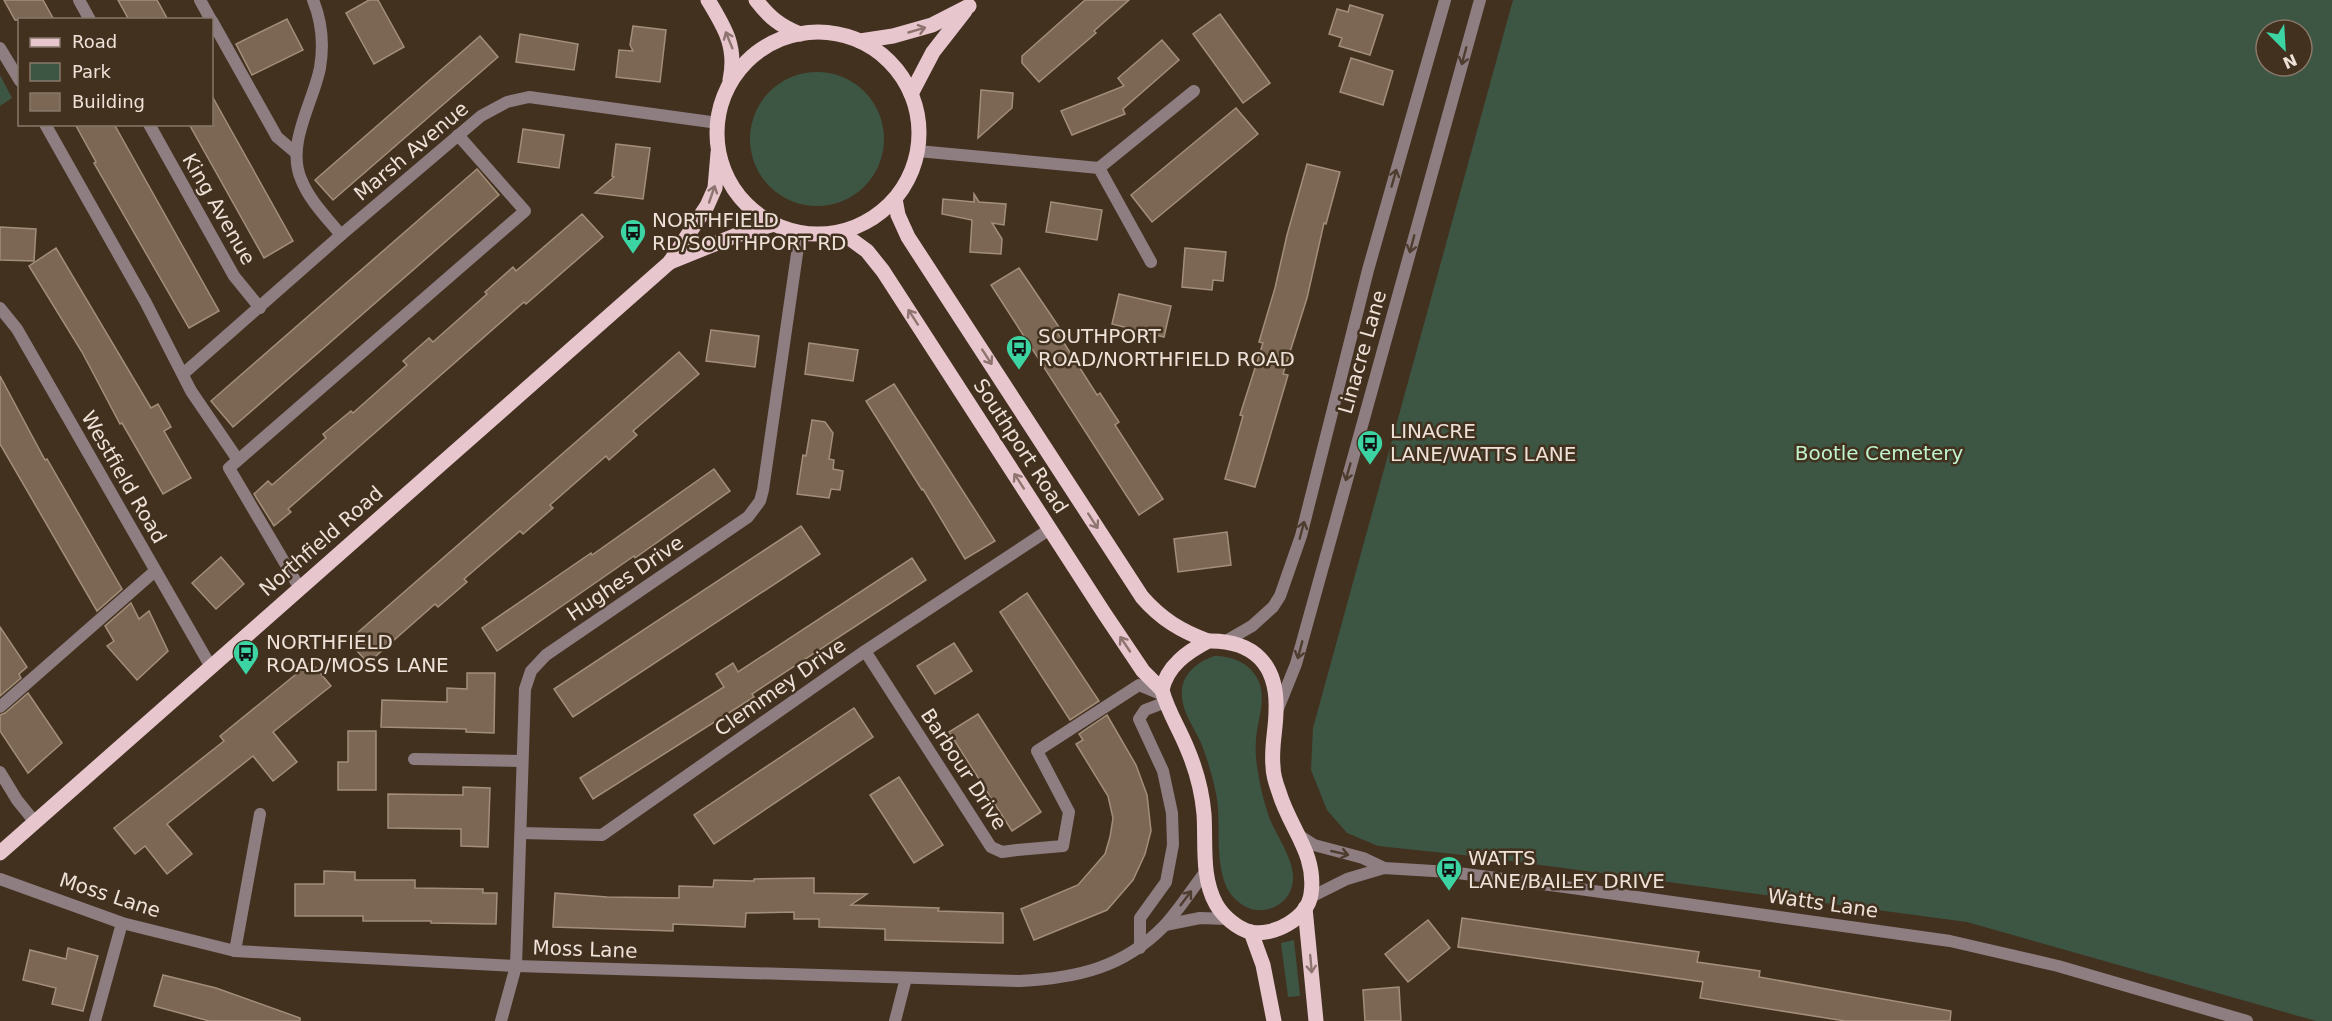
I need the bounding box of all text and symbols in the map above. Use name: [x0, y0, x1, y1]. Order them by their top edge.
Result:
legend: [18, 18, 213, 126]
north arrow: [2254, 18, 2314, 78]
one-way arrow: [907, 23, 926, 35]
text: Road: [72, 31, 117, 52]
one-way arrow: [722, 31, 733, 49]
one-way arrow: [1458, 46, 1469, 65]
text: N: [2280, 50, 2300, 73]
text: Park: [72, 61, 111, 82]
text: Building: [72, 91, 145, 112]
street label: Marsh Avenue: [349, 96, 473, 206]
street label: King Avenue: [177, 149, 261, 269]
one-way arrow: [1389, 169, 1400, 188]
one-way arrow: [707, 186, 718, 204]
place label: NORTHFIELD RD/SOUTHPORT RD: [652, 208, 846, 255]
bus stop icon: NORTHFIELD RD/SOUTHPORT RD: [618, 217, 648, 255]
one-way arrow: [1406, 234, 1417, 253]
street label: Linacre Lane: [1333, 287, 1391, 417]
one-way arrow: [906, 309, 918, 326]
place label: SOUTHPORT ROAD/NORTHFIELD ROAD: [1038, 324, 1295, 371]
bus stop icon: SOUTHPORT ROAD/NORTHFIELD ROAD: [1004, 333, 1034, 371]
one-way arrow: [980, 349, 993, 366]
street label: Southport Road: [969, 374, 1073, 518]
street label: Westfield Road: [76, 407, 172, 547]
place label: LINACRE LANE/WATTS LANE: [1390, 419, 1576, 466]
bus stop icon: LINACRE LANE/WATTS LANE: [1355, 428, 1385, 466]
park label: Bootle Cemetery: [1795, 441, 1963, 465]
one-way arrow: [1342, 463, 1353, 482]
one-way arrow: [1012, 473, 1024, 490]
street label: Northfield Road: [254, 481, 388, 601]
one-way arrow: [1087, 512, 1099, 529]
one-way arrow: [1297, 521, 1309, 540]
street label: Hughes Drive: [562, 530, 688, 626]
place label: NORTHFIELD ROAD/MOSS LANE: [266, 630, 449, 677]
street label: Clemmey Drive: [710, 633, 850, 741]
one-way arrow: [1119, 636, 1131, 653]
bus stop icon: NORTHFIELD ROAD/MOSS LANE: [231, 638, 261, 676]
one-way arrow: [1293, 640, 1305, 659]
street label: Barbour Drive: [916, 704, 1012, 834]
place label: WATTS LANE/BAILEY DRIVE: [1468, 846, 1665, 893]
one-way arrow: [1330, 847, 1349, 859]
bus stop icon: WATTS LANE/BAILEY DRIVE: [1434, 854, 1464, 892]
street label: Moss Lane: [56, 867, 164, 923]
street label: Watts Lane: [1766, 883, 1880, 923]
one-way arrow: [1179, 890, 1192, 906]
street label: Moss Lane: [532, 935, 638, 963]
one-way arrow: [1306, 954, 1317, 974]

